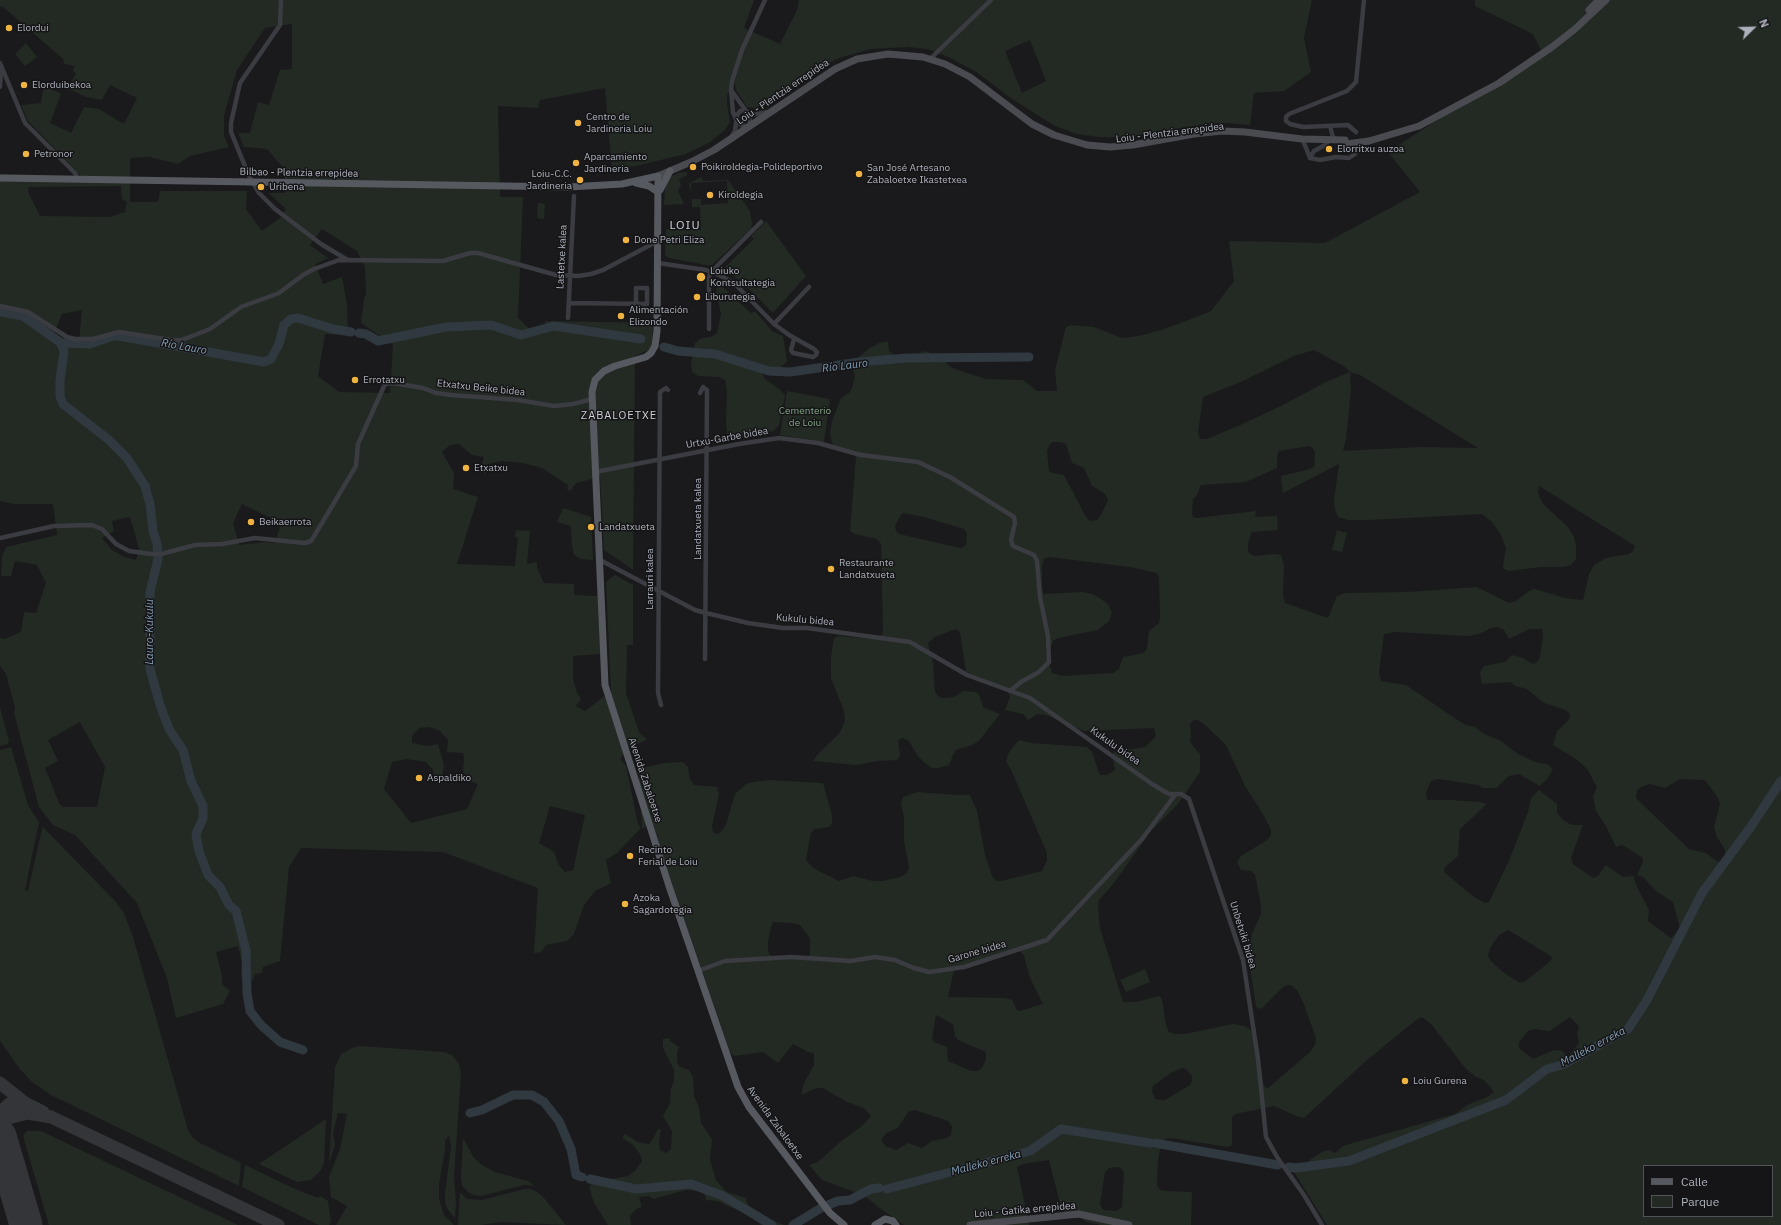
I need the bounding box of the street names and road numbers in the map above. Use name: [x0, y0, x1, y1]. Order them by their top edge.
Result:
street label: Loiu - Plentzia errepidea: [735, 57, 831, 127]
street label: Loiu - Plentzia errepidea: [1115, 120, 1225, 146]
street label: Bilbao - Plentzia errepidea: [240, 166, 358, 180]
street label: Lastetxe kalea: [554, 224, 570, 290]
street label: Etxatxu Beike bidea: [436, 377, 526, 399]
street label: Urtxu-Garbe bidea: [685, 425, 769, 451]
street label: Landatxueta kalea: [692, 478, 704, 560]
street label: Larrauri kalea: [644, 548, 656, 610]
street label: Kukulu bidea: [775, 611, 835, 629]
street label: Kukulu bidea: [1088, 724, 1142, 768]
street label: Avenida Zabaloetxe: [626, 736, 664, 824]
street label: Unbetxiki bidea: [1227, 900, 1259, 970]
street label: Garone bidea: [947, 938, 1007, 966]
street label: Avenida Zabaloetxe: [744, 1084, 806, 1162]
street label: Loiu - Gatika errepidea: [974, 1200, 1076, 1220]

